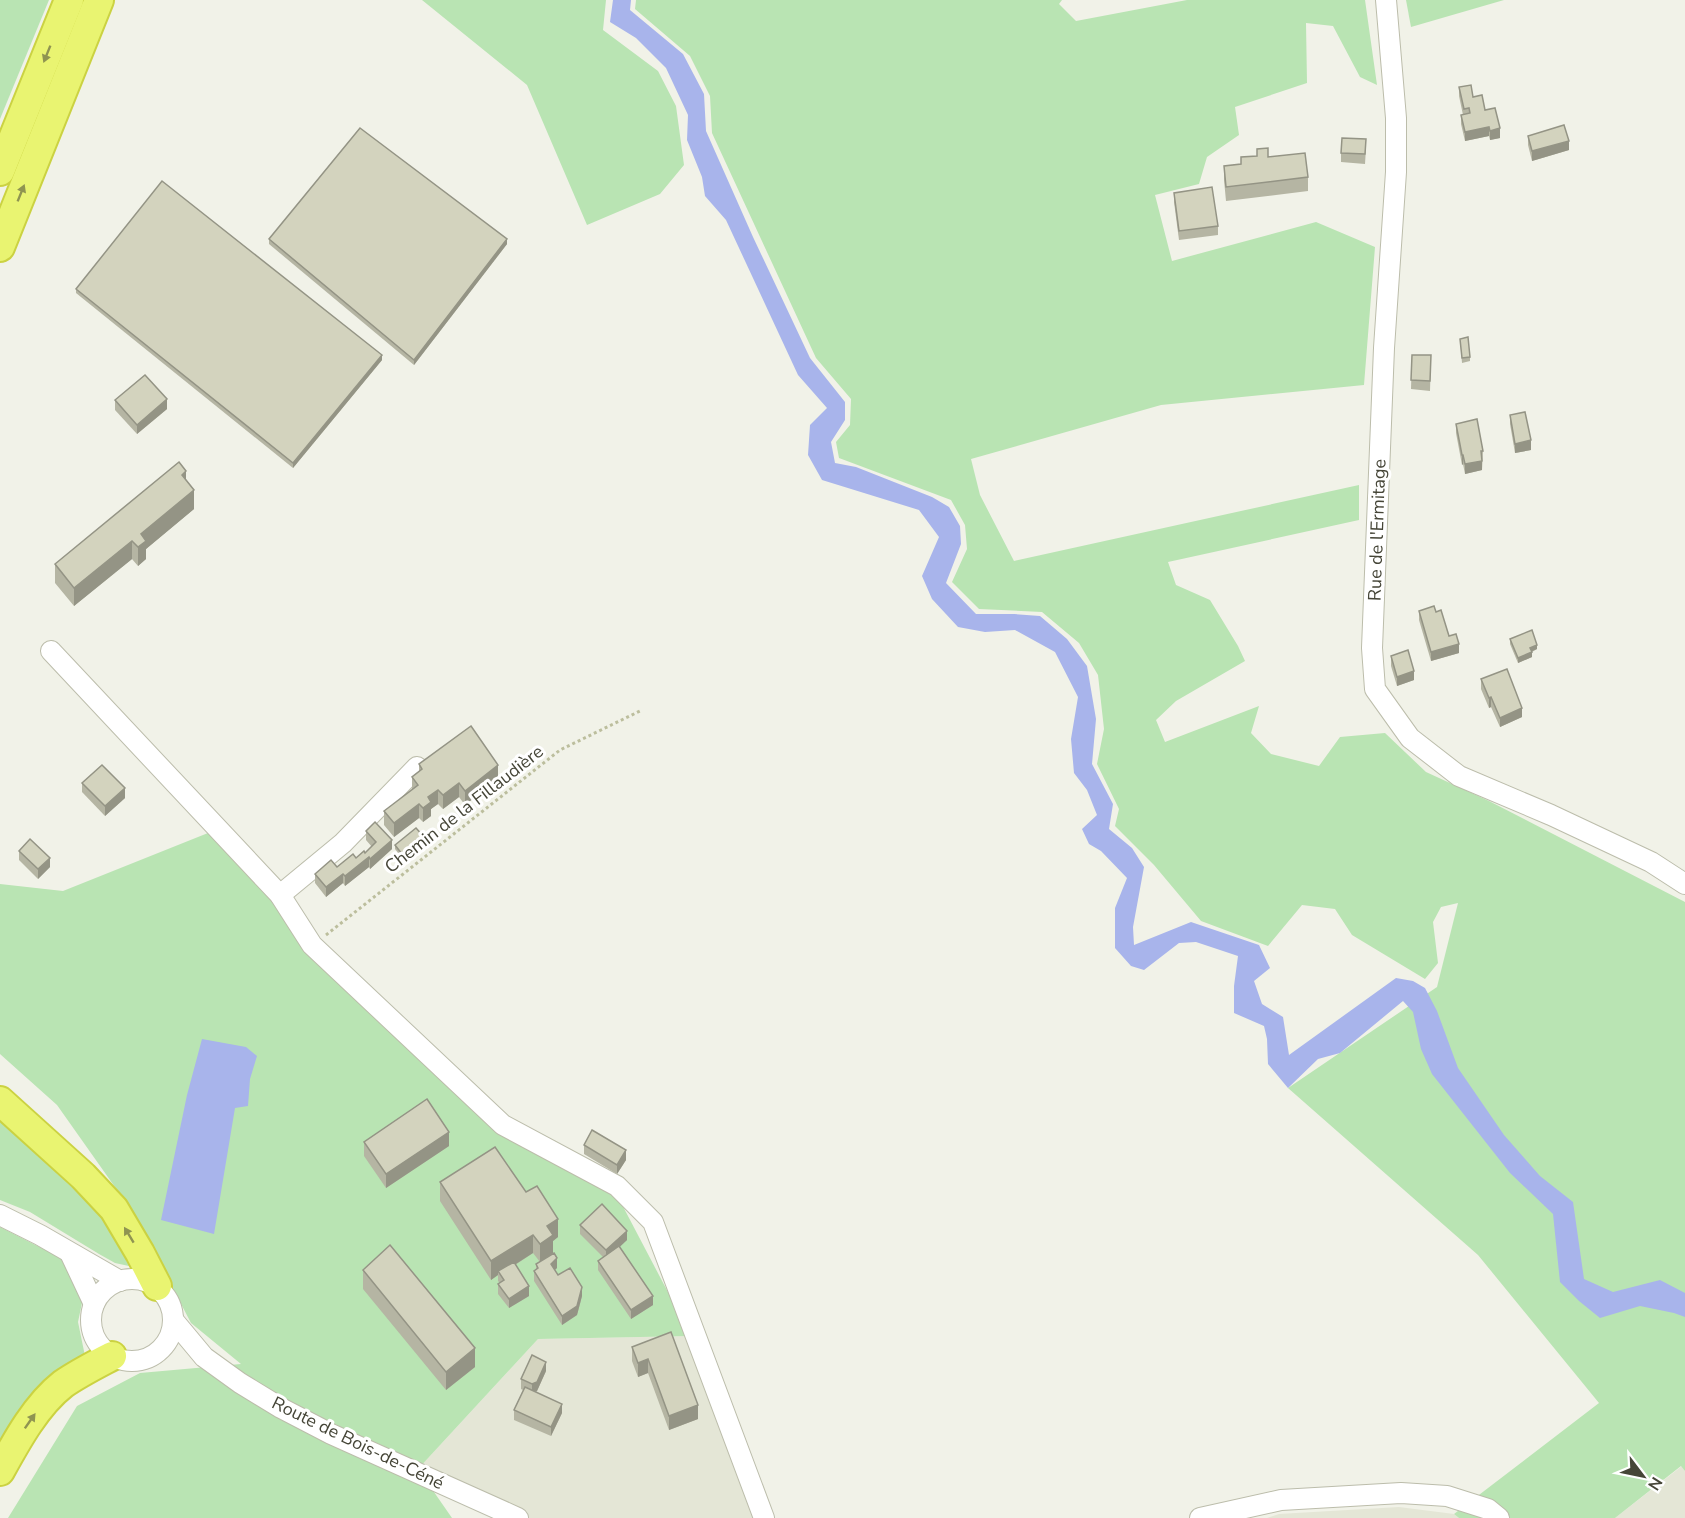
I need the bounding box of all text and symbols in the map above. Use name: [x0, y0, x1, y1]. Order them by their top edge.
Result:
one-way arrow: [42, 46, 52, 64]
one-way arrow: [16, 183, 26, 201]
street label: Rue de l'Ermitage: [1363, 459, 1391, 601]
street label: Chemin de la Fillaudière: [380, 740, 548, 878]
one-way arrow: [124, 1227, 135, 1243]
street label: Route de Bois-de-Céné: [268, 1391, 448, 1495]
one-way arrow: [24, 1414, 36, 1430]
north arrow: [1613, 1446, 1673, 1506]
text: N: [1642, 1473, 1667, 1494]

